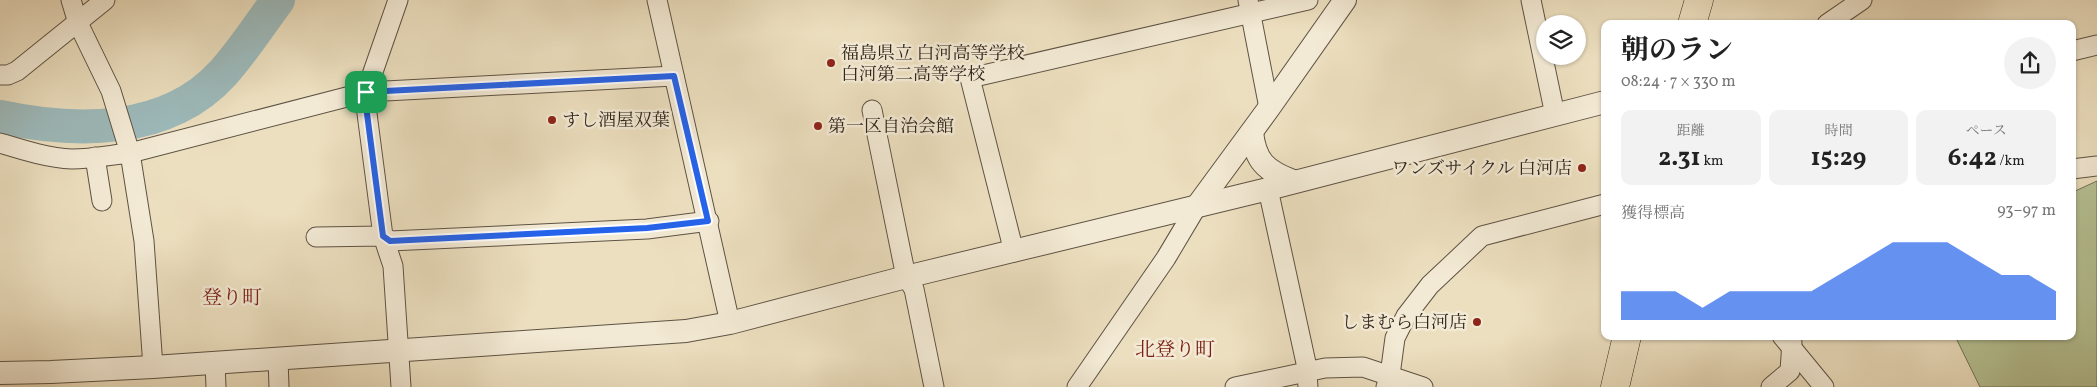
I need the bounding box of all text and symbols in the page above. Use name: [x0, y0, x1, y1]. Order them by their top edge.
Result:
map controls: [1536, 15, 1586, 65]
button: layers: [1536, 15, 1586, 65]
text: 朝のラン: [1621, 32, 1733, 71]
button: share: [2004, 37, 2056, 89]
place label: 福島県立 白河高等学校 白河第二高等学校: [841, 42, 1025, 88]
marker: 福島県立 白河高等学校 白河第二高等学校: [825, 57, 837, 69]
pin: [345, 71, 387, 113]
text: 08:24 · 7 × 330 m: [1621, 71, 1736, 93]
icon: arrive: [352, 78, 380, 106]
place label: すし酒屋双葉: [562, 109, 670, 134]
marker: すし酒屋双葉: [546, 114, 558, 126]
place label: 第一区自治会館: [828, 115, 954, 140]
marker: 第一区自治会館: [812, 120, 824, 132]
text: 距離: [1677, 122, 1705, 141]
text: 時間: [1824, 122, 1852, 141]
text: ペース: [1966, 122, 2007, 141]
text: 2.31: [1658, 141, 1701, 176]
text: 15:29: [1811, 141, 1866, 176]
text: 6:42: [1948, 141, 1997, 176]
text: km: [1701, 152, 1723, 171]
text: /km: [1997, 152, 2025, 171]
place label: ワンズサイクル 白河店: [1391, 157, 1572, 182]
marker: ワンズサイクル 白河店: [1576, 162, 1588, 174]
text: 93–97 m: [1997, 200, 2056, 222]
text: 獲得標高: [1621, 203, 1685, 225]
district label: 登り町: [202, 285, 262, 313]
place label: しまむら白河店: [1341, 311, 1467, 336]
marker: しまむら白河店: [1471, 316, 1483, 328]
district label: 北登り町: [1135, 337, 1215, 365]

